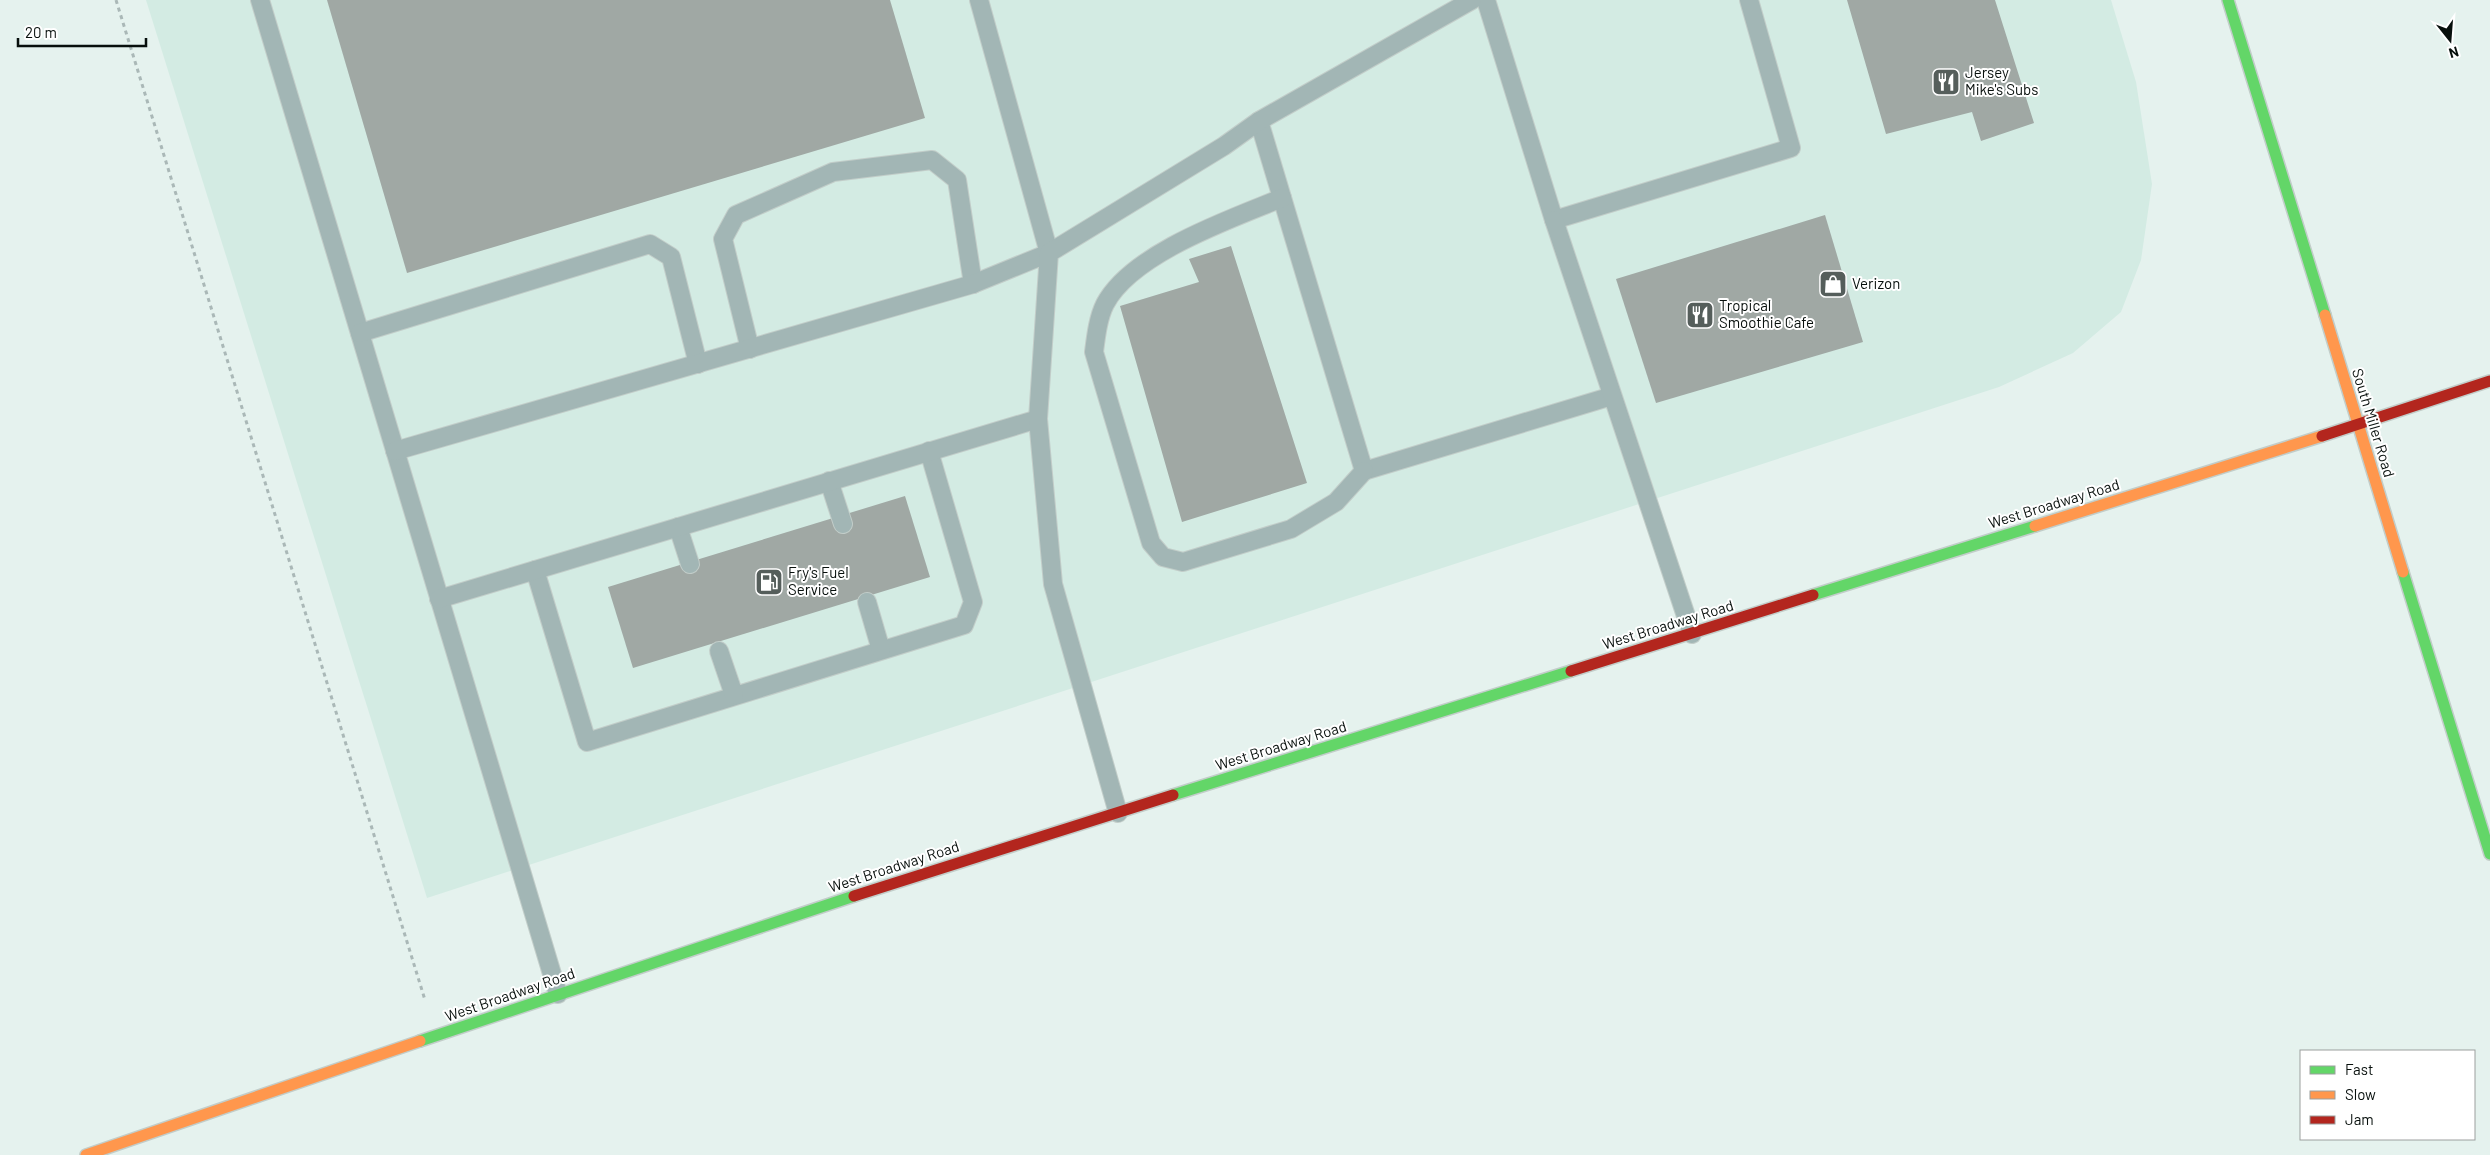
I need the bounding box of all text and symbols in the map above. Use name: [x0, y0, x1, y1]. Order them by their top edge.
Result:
scale bar: [18, 15, 145, 47]
north arrow: [2425, 15, 2475, 65]
text: 20 m: [25, 23, 57, 41]
text: N: [2447, 43, 2461, 62]
place label: Jersey Mike's Subs: [1965, 63, 2039, 98]
restaurant icon: Jersey Mike's Subs: [1931, 67, 1961, 97]
shop icon: Verizon: [1818, 269, 1848, 299]
place label: Verizon: [1852, 274, 1900, 292]
place label: Tropical Smoothie Cafe: [1719, 296, 1814, 331]
restaurant icon: Tropical Smoothie Cafe: [1685, 300, 1715, 330]
street label: South Miller Road: [2349, 366, 2399, 479]
street label: West Broadway Road: [1986, 475, 2121, 532]
place label: Fry's Fuel Service: [788, 563, 849, 598]
fuel station icon: Fry's Fuel Service: [754, 567, 784, 597]
street label: West Broadway Road: [1600, 596, 1735, 653]
street label: West Broadway Road: [1213, 717, 1348, 774]
street label: West Broadway Road: [826, 836, 961, 896]
street label: West Broadway Road: [442, 963, 577, 1025]
legend: [2300, 1050, 2475, 1140]
text: Fast: [2345, 1060, 2373, 1078]
text: Slow: [2345, 1085, 2376, 1103]
text: Jam: [2345, 1110, 2374, 1128]

